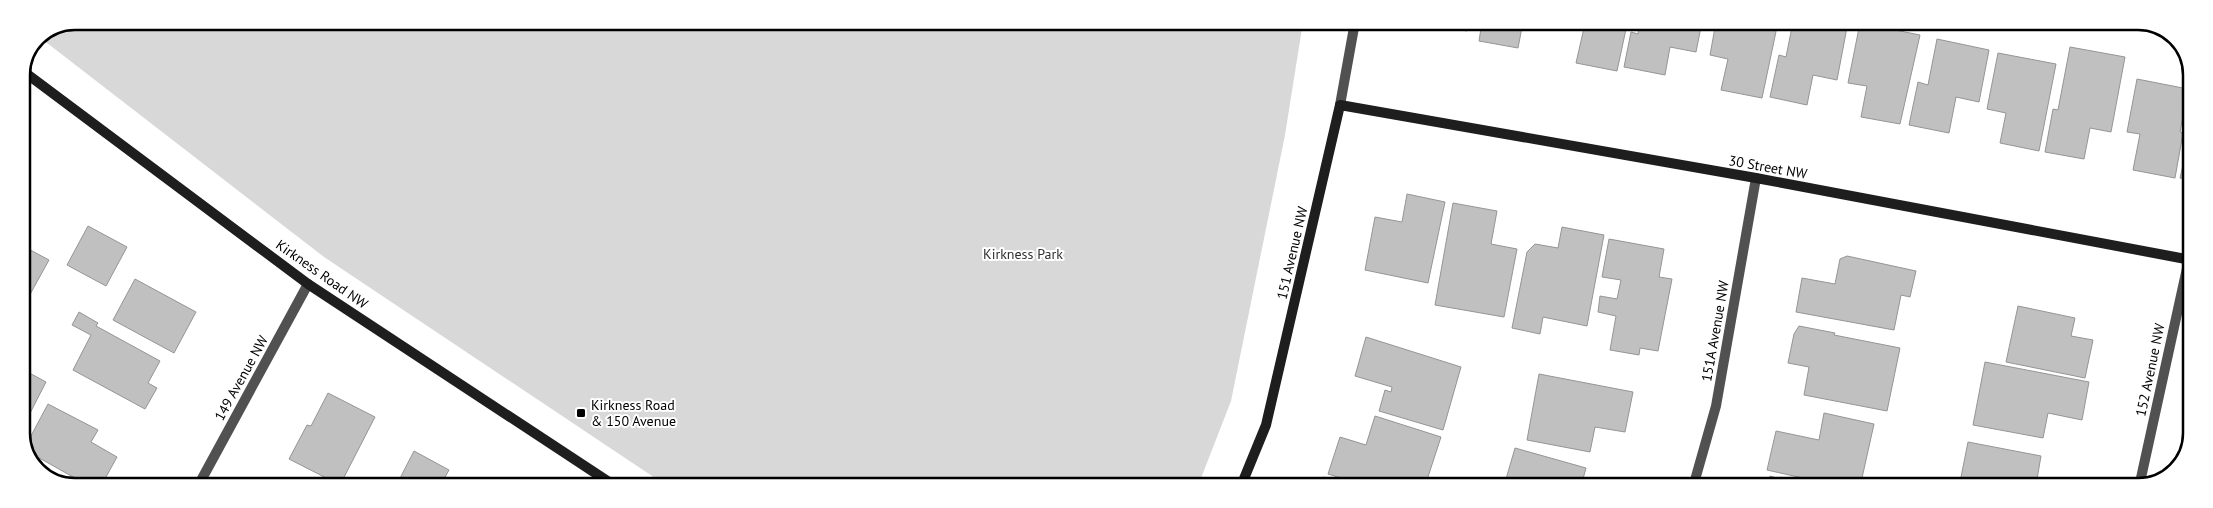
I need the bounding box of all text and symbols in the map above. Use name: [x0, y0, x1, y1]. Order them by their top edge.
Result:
street label: 30 Street NW: [1727, 151, 1809, 183]
street label: 151 Avenue NW: [1273, 204, 1312, 301]
street label: Kirkness Road NW: [272, 236, 372, 313]
park label: Kirkness Park: [983, 245, 1063, 263]
street label: 151A Avenue NW: [1697, 279, 1733, 383]
street label: 152 Avenue NW: [2131, 321, 2169, 418]
street label: 149 Avenue NW: [210, 332, 272, 424]
place label: Kirkness Road & 150 Avenue: [591, 396, 676, 430]
marker: Kirkness Road & 150 Avenue: [575, 407, 587, 419]

